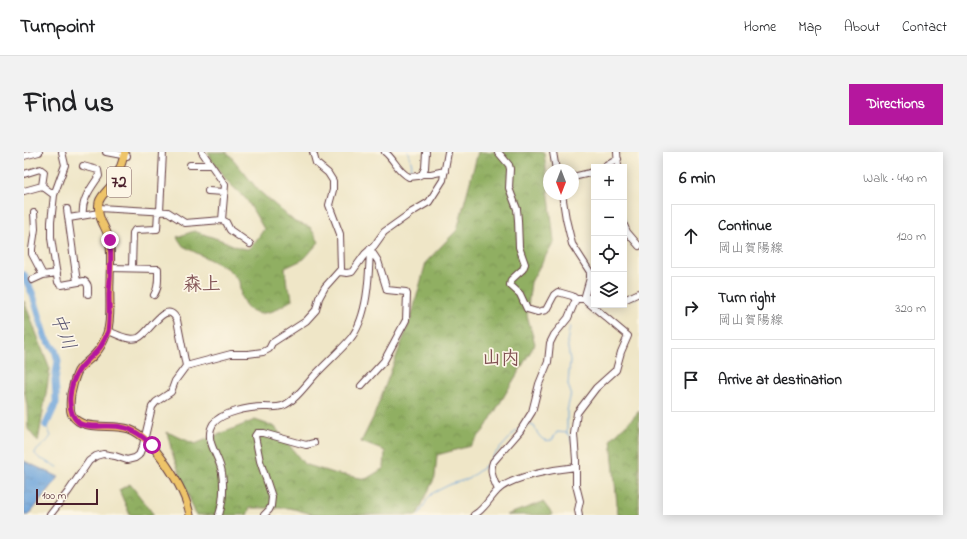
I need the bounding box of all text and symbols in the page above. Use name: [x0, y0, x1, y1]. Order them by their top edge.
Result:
text: Turnpoint: [20, 14, 95, 41]
text: Home: [744, 17, 776, 38]
text: Map: [798, 17, 822, 38]
text: About: [844, 17, 880, 38]
text: Contact: [902, 17, 947, 38]
text: Find us: [24, 84, 114, 125]
button: Directions: [849, 84, 943, 125]
north arrow: [543, 164, 579, 200]
map controls: [591, 164, 627, 308]
button: +: [591, 164, 627, 200]
text: 6 min: [679, 166, 715, 191]
road number: 72: [107, 167, 131, 197]
text: Walk · 440 m: [863, 169, 927, 188]
button: −: [591, 200, 627, 236]
text: Continue: [718, 215, 772, 237]
icon: ahead: [680, 225, 702, 247]
text: 120 m: [896, 227, 926, 246]
route end: [101, 231, 119, 249]
button: locate: [591, 236, 627, 272]
text: 岡山賀陽線: [718, 239, 783, 258]
district label: 森上: [183, 272, 221, 299]
button: layers: [591, 272, 627, 308]
text: Turn right: [718, 287, 776, 309]
icon: right: [680, 297, 702, 319]
text: 320 m: [895, 299, 926, 318]
water label: 中川: [42, 309, 82, 355]
text: 岡山賀陽線: [718, 311, 783, 330]
district label: 山内: [482, 346, 520, 373]
icon: arrive: [680, 369, 702, 391]
text: Arrive at destination: [718, 369, 842, 391]
route start: [143, 436, 161, 454]
scale bar: [36, 487, 98, 506]
text: 100 m: [42, 488, 66, 504]

